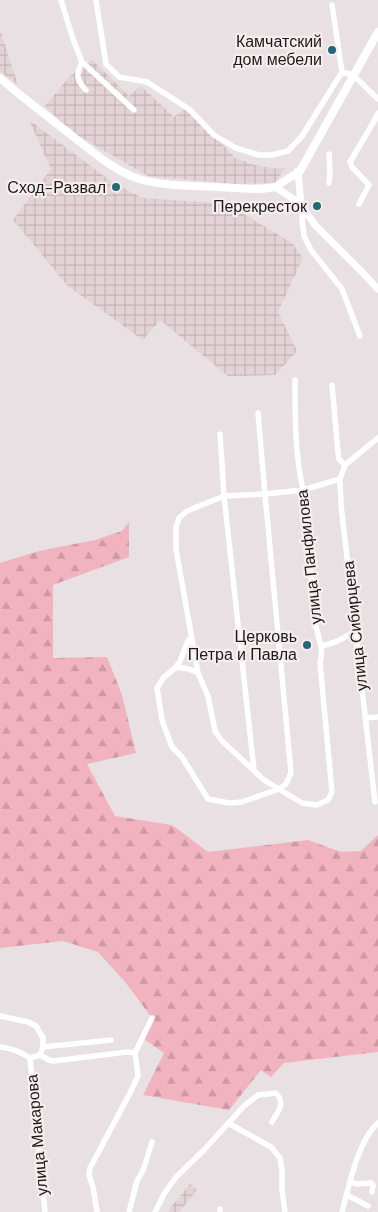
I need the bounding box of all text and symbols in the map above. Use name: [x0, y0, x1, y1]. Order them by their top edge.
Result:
place label: Камчатский дом мебели: [233, 31, 322, 70]
marker: Камчатский дом мебели: [326, 44, 338, 56]
place label: Сход-Развал: [7, 177, 106, 198]
marker: Сход-Развал: [110, 181, 122, 193]
place label: Перекресток: [213, 196, 308, 217]
marker: Перекресток: [311, 200, 323, 212]
street label: улица Панфилова: [291, 489, 327, 625]
street label: улица Сибирцева: [338, 560, 372, 692]
place label: Церковь Петра и Павла: [188, 626, 297, 665]
marker: Церковь Петра и Павла: [301, 639, 313, 651]
street label: улица Макарова: [21, 1073, 53, 1197]

